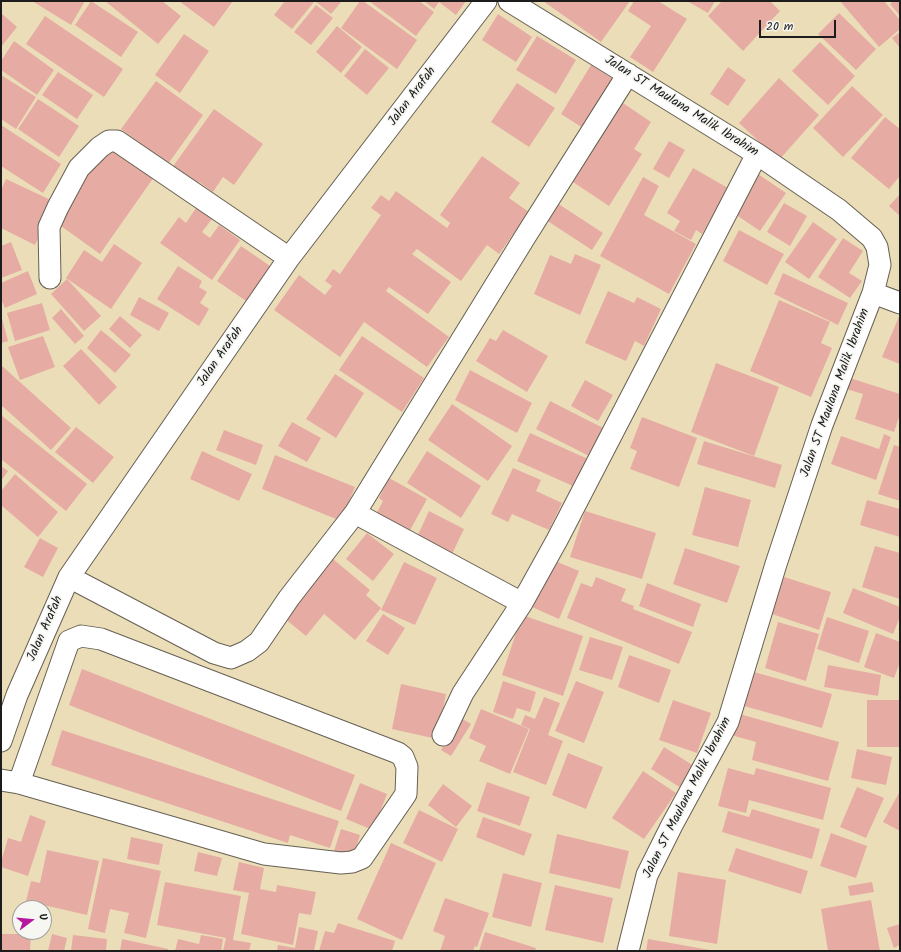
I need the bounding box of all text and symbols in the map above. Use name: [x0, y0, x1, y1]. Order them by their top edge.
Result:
scale bar: [761, 12, 838, 38]
text: 20 m: [766, 17, 793, 36]
street label: Jalan ST Maulana Malik Ibrahim: [601, 53, 761, 161]
street label: Jalan Arafah: [386, 64, 440, 130]
street label: Jalan ST Maulana Malik Ibrahim: [798, 307, 874, 479]
street label: Jalan Arafah: [195, 324, 247, 390]
street label: Jalan Arafah: [25, 594, 67, 664]
street label: Jalan ST Maulana Malik Ibrahim: [641, 715, 735, 881]
north arrow: [12, 900, 52, 940]
text: U: [33, 911, 52, 923]

